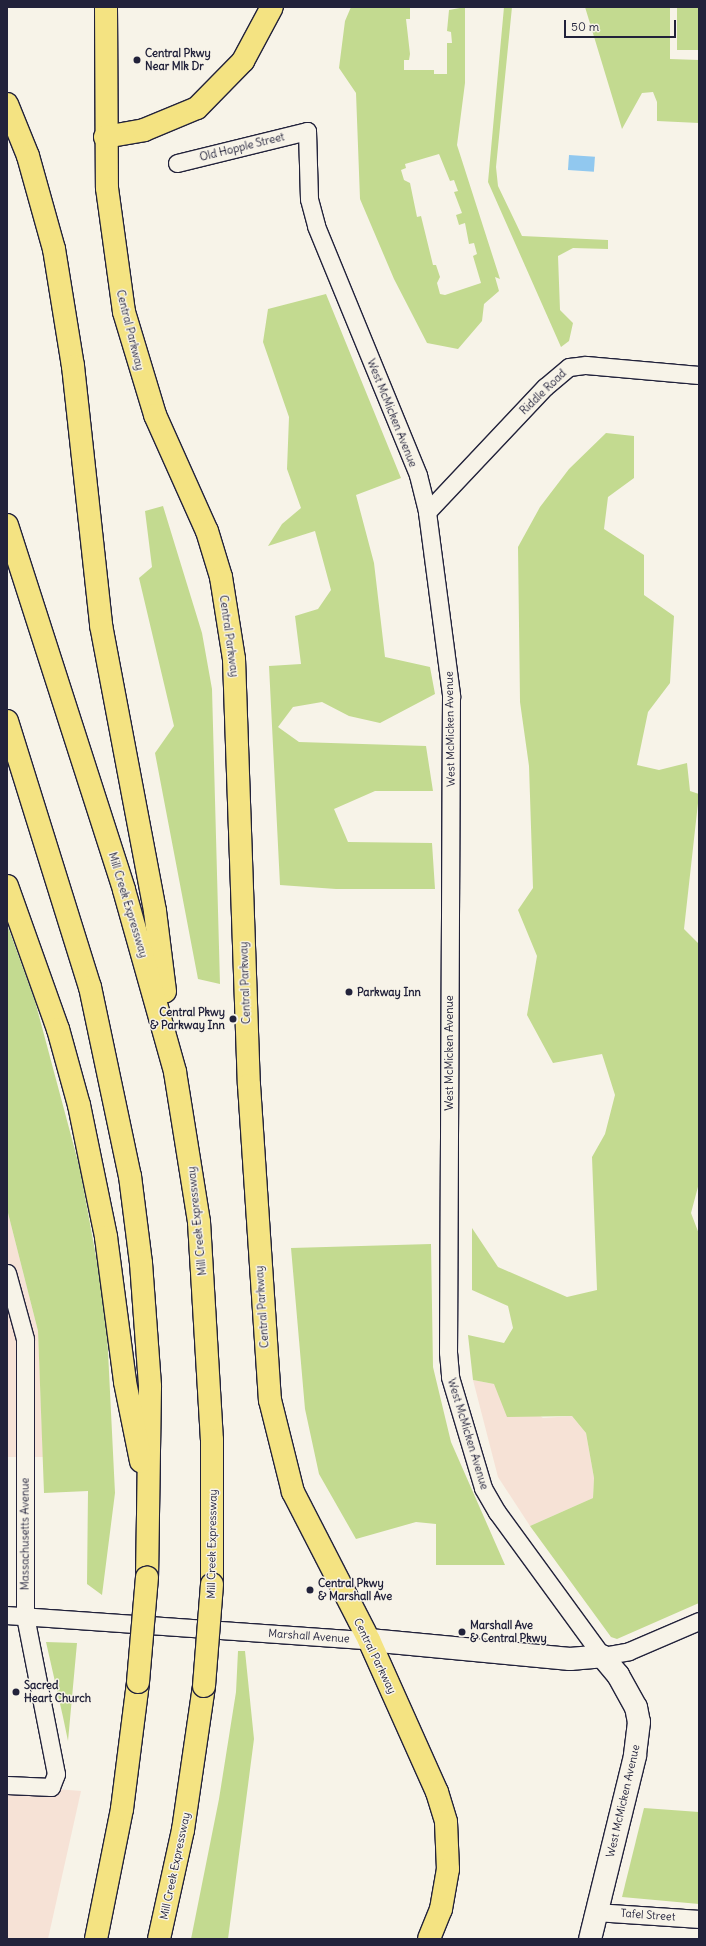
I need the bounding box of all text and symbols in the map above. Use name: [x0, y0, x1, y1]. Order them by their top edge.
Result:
scale bar: [566, 12, 678, 38]
text: 50 m: [571, 19, 599, 34]
place label: Central Pkwy Near Mlk Dr: [145, 47, 211, 73]
marker: Central Pkwy Near Mlk Dr: [132, 55, 142, 65]
street label: Old Hopple Street: [198, 130, 286, 164]
street label: Central Parkway: [114, 288, 146, 372]
street label: West McMicken Avenue: [364, 357, 420, 469]
street label: Riddle Road: [517, 367, 569, 417]
street label: Central Parkway: [217, 594, 241, 678]
street label: West McMicken Avenue: [442, 671, 458, 787]
street label: Mill Creek Expressway: [106, 851, 150, 959]
street label: Central Parkway: [237, 942, 253, 1024]
place label: Parkway Inn: [357, 985, 421, 999]
marker: Parkway Inn: [344, 987, 354, 997]
street label: West McMicken Avenue: [442, 995, 456, 1111]
place label: Central Pkwy & Parkway Inn: [150, 1006, 225, 1032]
marker: Central Pkwy & Parkway Inn: [228, 1014, 238, 1024]
street label: Mill Creek Expressway: [185, 1166, 209, 1276]
street label: Central Parkway: [253, 1265, 271, 1349]
street label: West McMicken Avenue: [445, 1377, 491, 1491]
street label: Massachusetts Avenue: [18, 1478, 32, 1590]
street label: Mill Creek Expressway: [204, 1489, 220, 1599]
place label: Central Pkwy & Marshall Ave: [318, 1577, 392, 1603]
marker: Central Pkwy & Marshall Ave: [305, 1585, 315, 1595]
street label: Central Parkway: [351, 1616, 399, 1696]
place label: Marshall Ave & Central Pkwy: [470, 1619, 547, 1645]
street label: Marshall Avenue: [268, 1627, 350, 1645]
marker: Marshall Ave & Central Pkwy: [457, 1627, 467, 1637]
place label: Sacred Heart Church: [24, 1679, 91, 1705]
marker: Sacred Heart Church: [11, 1687, 21, 1697]
street label: West McMicken Avenue: [604, 1743, 642, 1859]
street label: Mill Creek Expressway: [157, 1811, 193, 1921]
street label: Tafel Street: [620, 1906, 676, 1924]

